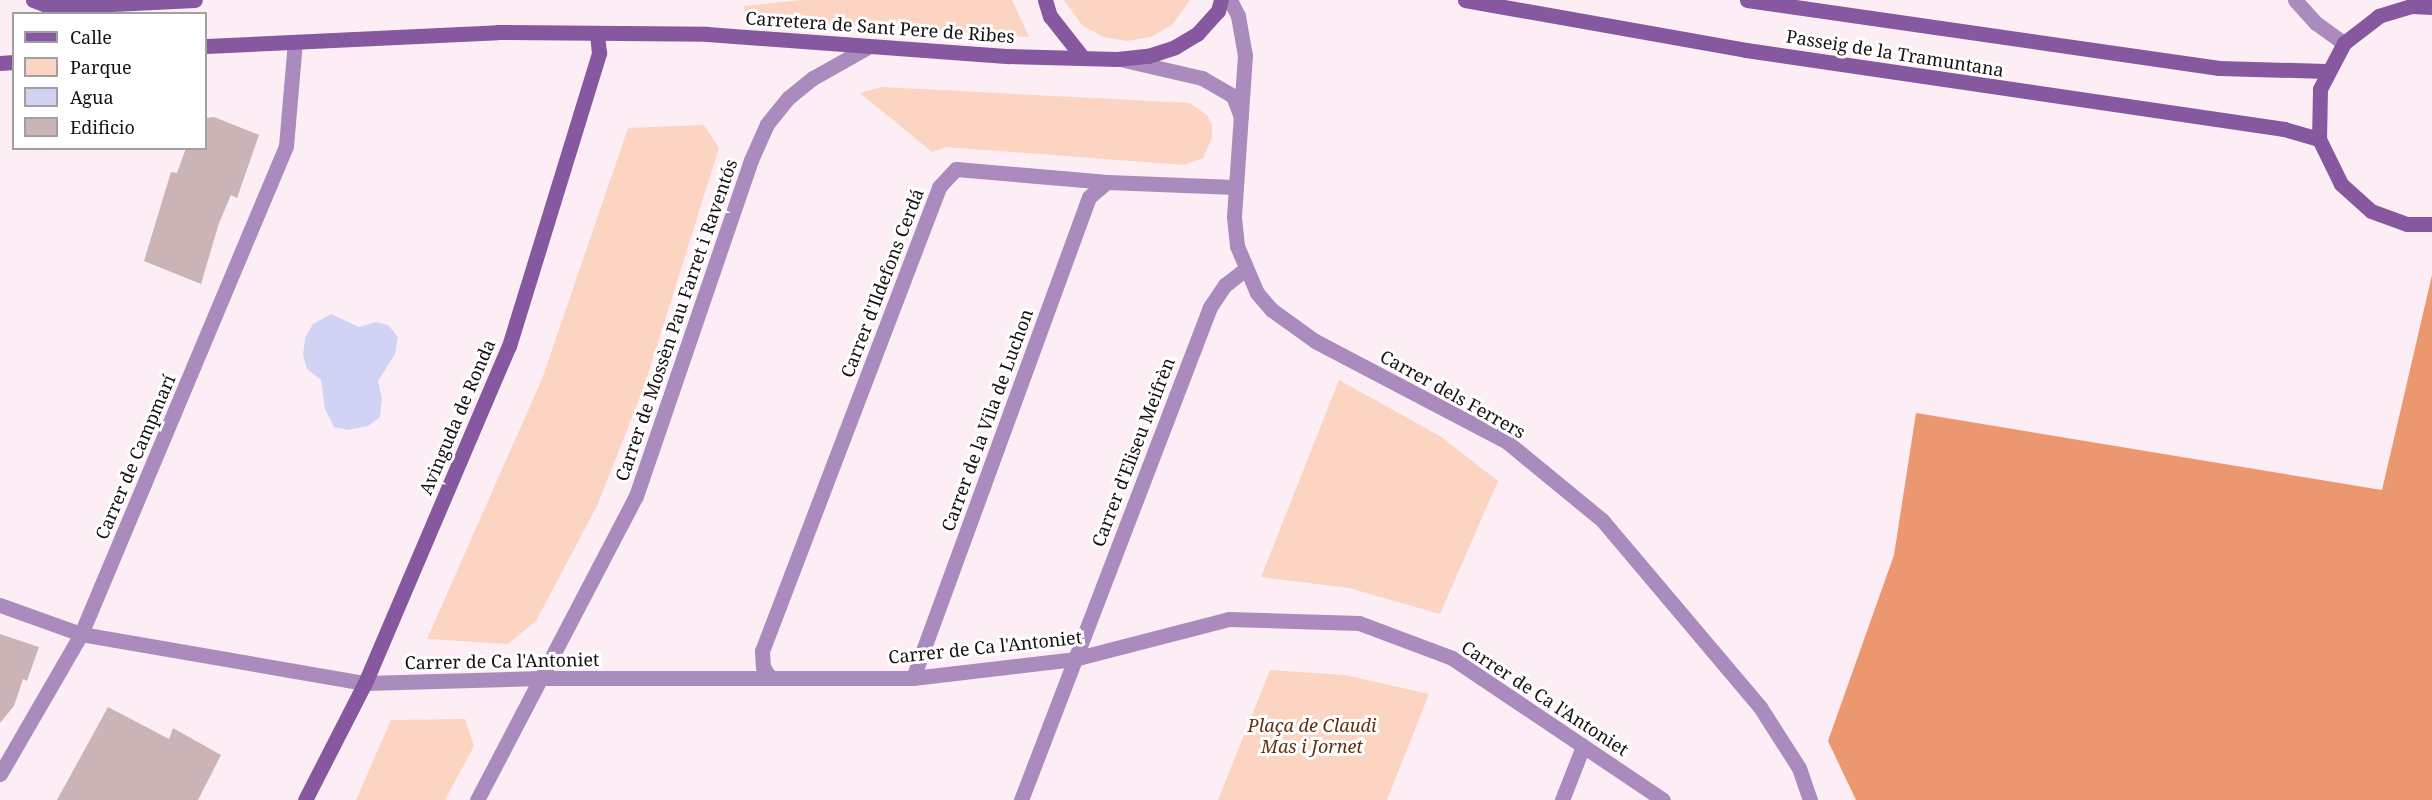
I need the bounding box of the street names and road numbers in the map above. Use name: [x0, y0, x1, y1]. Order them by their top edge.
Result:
street label: Carretera de Sant Pere de Ribes: [745, 7, 1015, 47]
street label: Passeig de la Tramuntana: [1785, 25, 2005, 81]
street label: Carrer de Mossèn Pau Farret i Raventós: [611, 156, 741, 484]
street label: Carrer d'Ildefons Cerdá: [836, 185, 928, 381]
street label: Carrer de la Vila de Luchon: [937, 306, 1037, 534]
street label: Avinguda de Ronda: [414, 336, 500, 498]
street label: Carrer dels Ferrers: [1377, 345, 1529, 443]
street label: Carrer d'Eliseu Meifrèn: [1087, 354, 1179, 550]
street label: Carrer de Campmarí: [90, 371, 180, 543]
street label: Carrer de Ca l'Antoniet: [887, 626, 1083, 668]
street label: Carrer de Ca l'Antoniet: [1458, 636, 1632, 760]
street label: Carrer de Ca l'Antoniet: [405, 649, 599, 673]

